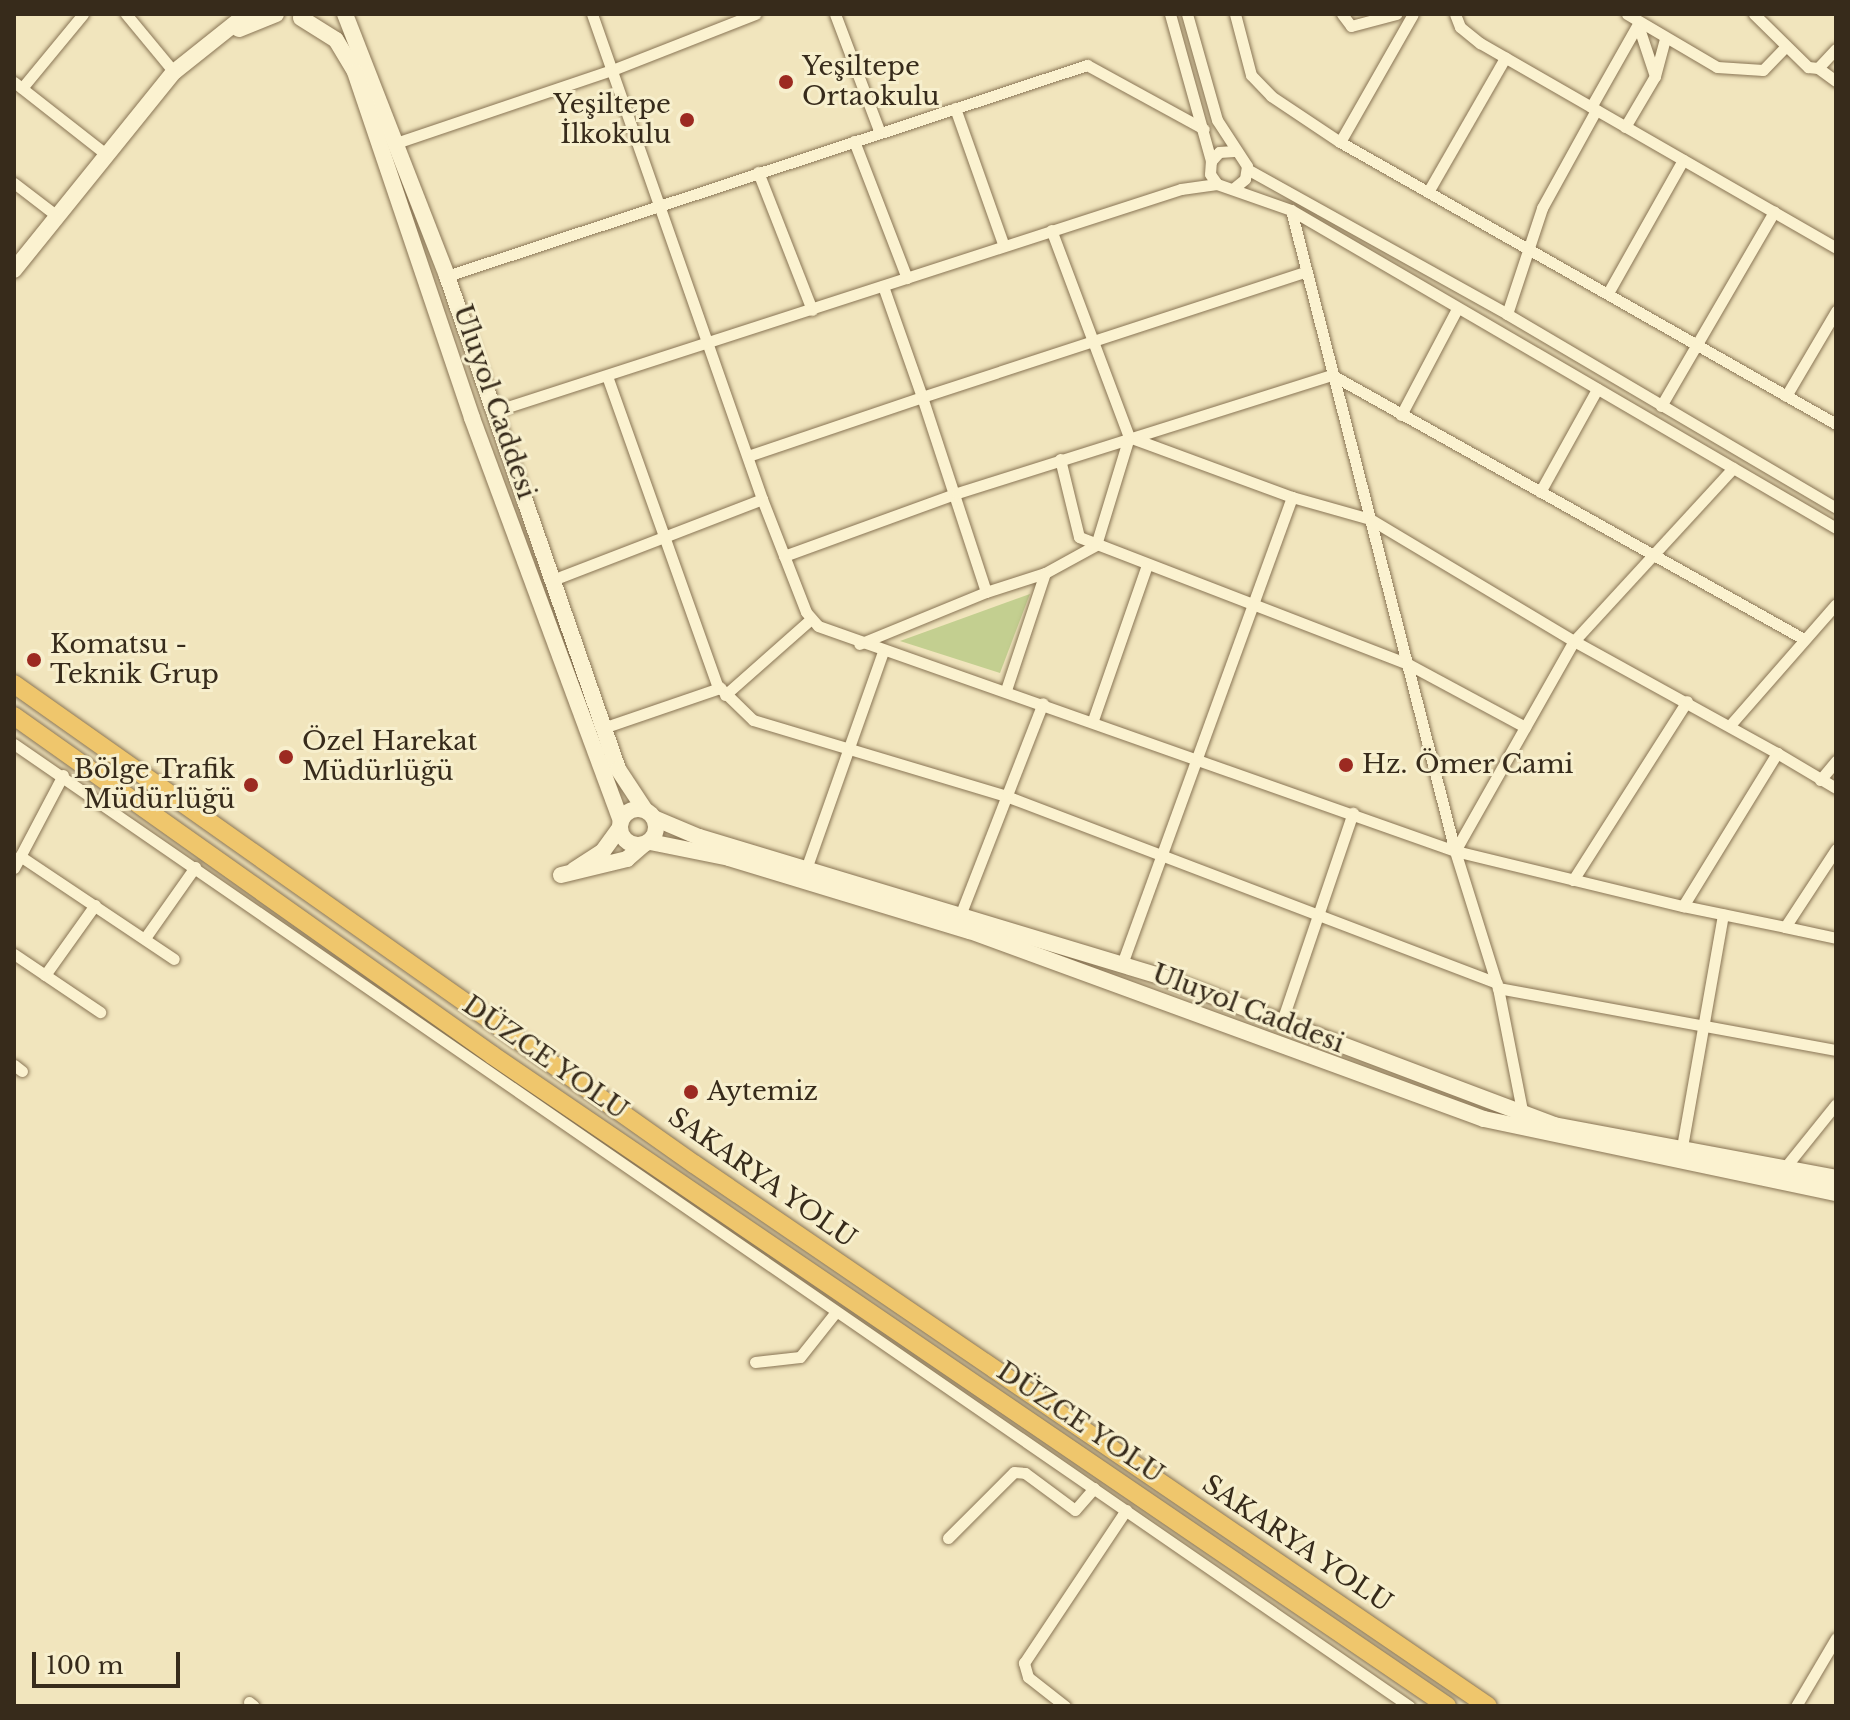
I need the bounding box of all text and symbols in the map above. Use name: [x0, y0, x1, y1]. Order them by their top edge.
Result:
place label: Yeşiltepe Ortaokulu: [802, 51, 940, 112]
marker: Yeşiltepe Ortaokulu: [777, 73, 795, 91]
place label: Yeşiltepe İlkokulu: [553, 89, 671, 150]
marker: Yeşiltepe İlkokulu: [678, 111, 696, 129]
street label: Uluyol Caddesi: [446, 301, 542, 503]
place label: Komatsu - Teknik Grup: [50, 629, 219, 690]
marker: Komatsu - Teknik Grup: [25, 651, 43, 669]
place label: Özel Harekat Müdürlüğü: [302, 726, 477, 788]
marker: Özel Harekat Müdürlüğü: [277, 748, 295, 766]
place label: Hz. Ömer Cami: [1362, 749, 1574, 781]
place label: Bölge Trafik Müdürlüğü: [73, 754, 235, 816]
marker: Hz. Ömer Cami: [1337, 756, 1355, 774]
marker: Bölge Trafik Müdürlüğü: [242, 776, 260, 794]
street label: Uluyol Caddesi: [1148, 958, 1348, 1060]
street label: DÜZCE YOLU: [456, 989, 634, 1127]
place label: Aytemiz: [707, 1076, 818, 1108]
marker: Aytemiz: [682, 1083, 700, 1101]
street label: SAKARYA YOLU: [661, 1101, 863, 1255]
street label: DÜZCE YOLU: [990, 1355, 1170, 1491]
street label: SAKARYA YOLU: [1195, 1468, 1399, 1620]
scale bar: [36, 1636, 184, 1686]
text: 100 m: [46, 1651, 124, 1680]

